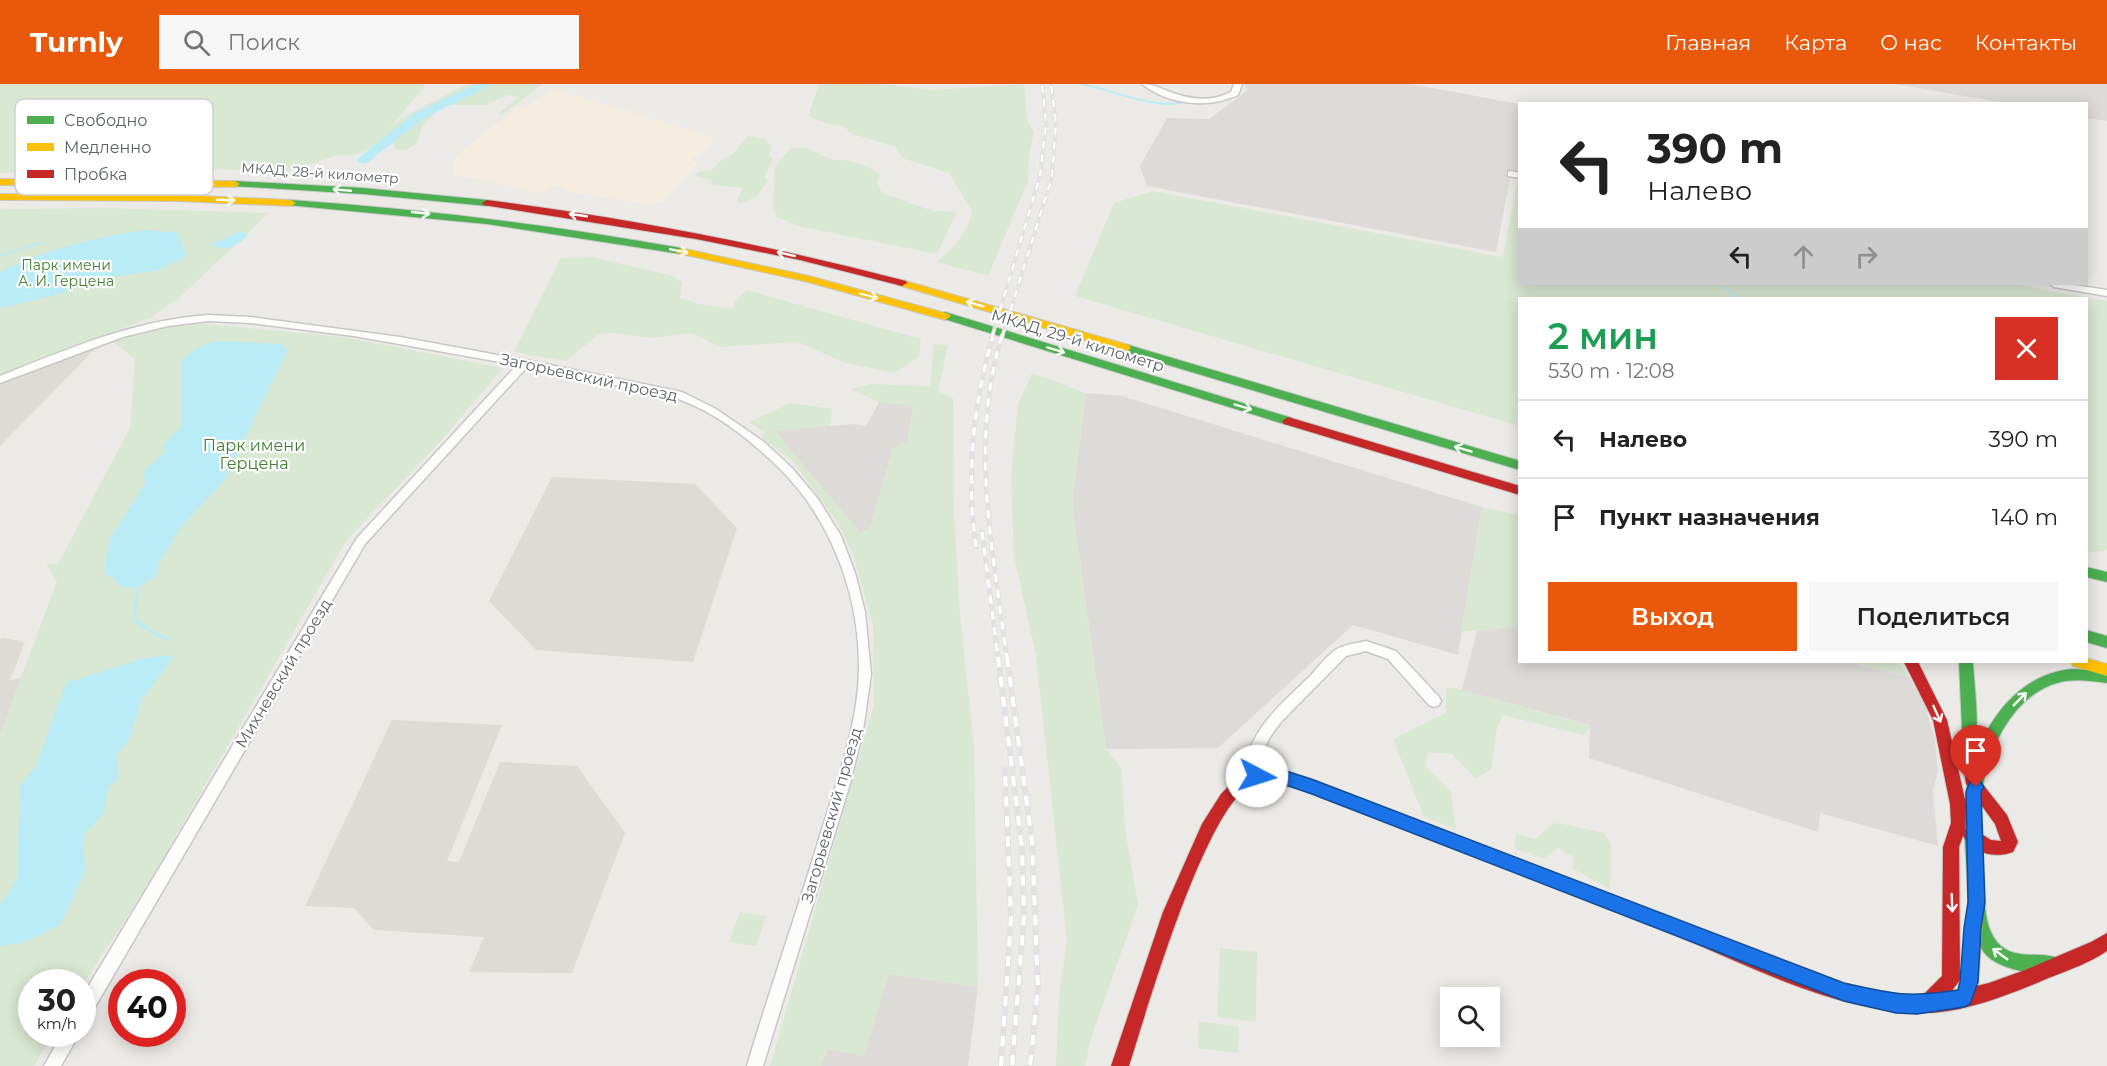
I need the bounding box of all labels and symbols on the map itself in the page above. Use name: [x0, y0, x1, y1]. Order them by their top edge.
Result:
legend: [15, 99, 213, 195]
text: Свободно: [64, 111, 147, 130]
text: Медленно: [64, 138, 151, 157]
street label: МКАД, 28-й километр: [241, 159, 399, 187]
text: Пробка: [64, 165, 127, 184]
one-way arrow: [333, 184, 353, 195]
one-way arrow: [216, 194, 236, 205]
one-way arrow: [410, 208, 430, 219]
one-way arrow: [569, 209, 588, 220]
one-way arrow: [669, 246, 689, 257]
one-way arrow: [777, 248, 796, 260]
park label: Парк имени А. И. Герцена: [18, 256, 114, 290]
one-way arrow: [859, 291, 878, 302]
one-way arrow: [966, 298, 985, 309]
street label: МКАД, 29-й километр: [989, 305, 1167, 376]
one-way arrow: [1046, 345, 1065, 356]
street label: Загорьевский проезд: [498, 349, 680, 406]
one-way arrow: [1233, 402, 1252, 413]
park label: Парк имени Герцена: [203, 436, 305, 473]
one-way arrow: [1454, 443, 1473, 454]
street label: Михневский проезд: [231, 595, 335, 751]
one-way arrow: [2012, 692, 2027, 706]
one-way arrow: [1932, 704, 1943, 722]
street label: Загорьевский проезд: [797, 725, 866, 905]
pin: [1950, 725, 2001, 787]
position arrow: [1225, 744, 1289, 808]
one-way arrow: [1947, 892, 1958, 912]
one-way arrow: [1992, 948, 2008, 961]
speed limit sign: 40: [108, 969, 186, 1047]

